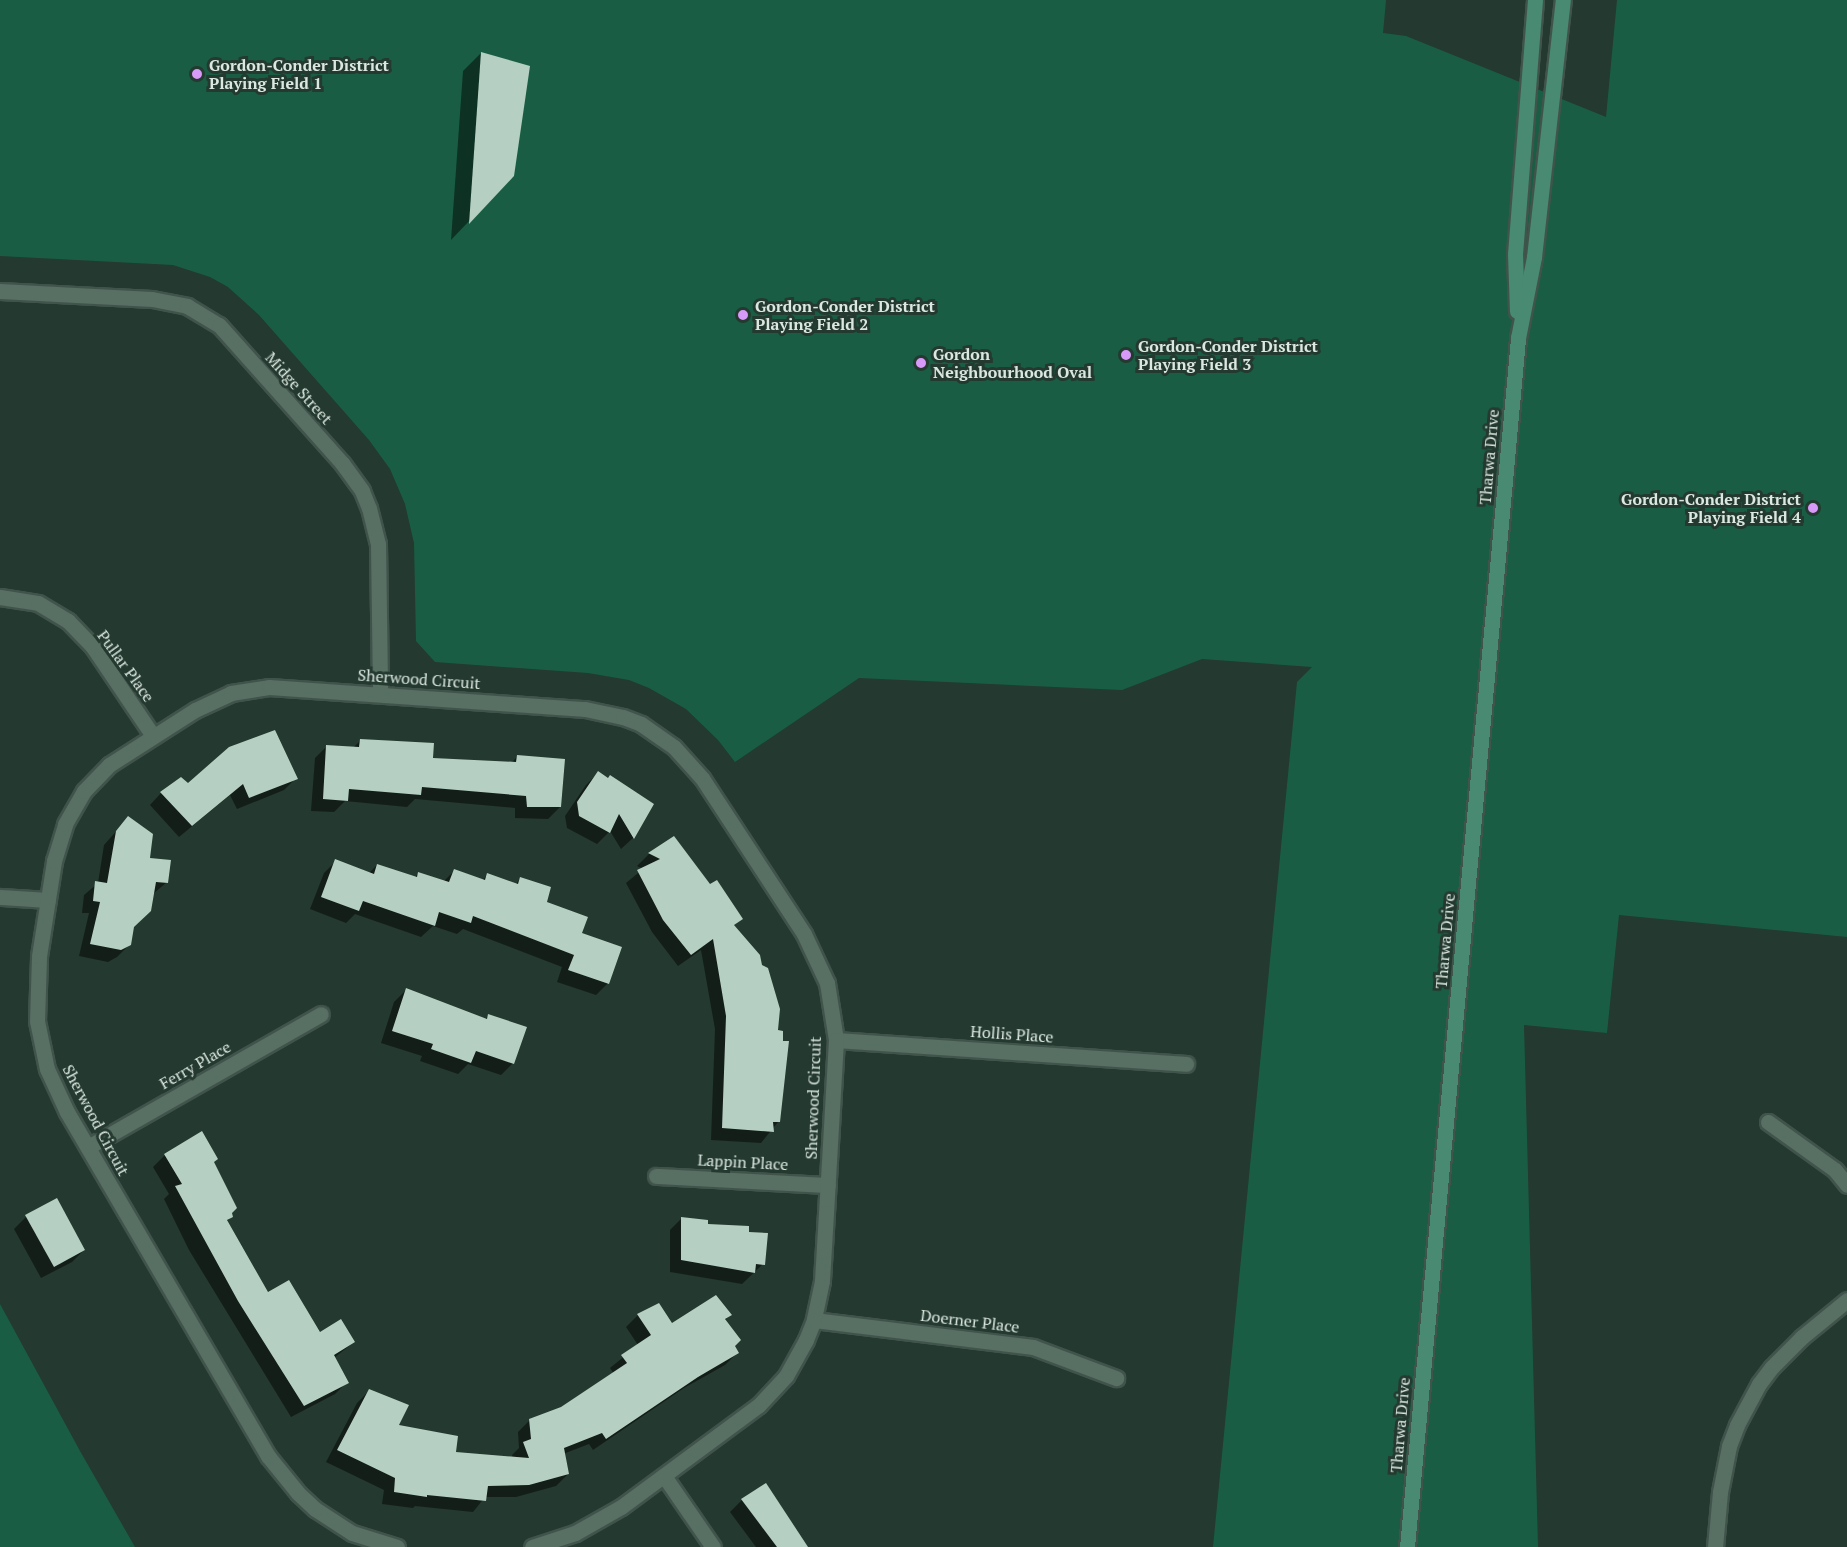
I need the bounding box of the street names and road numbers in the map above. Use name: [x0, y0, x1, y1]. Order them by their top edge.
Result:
street label: Midge Street: [262, 348, 336, 428]
street label: Tharwa Drive: [1475, 409, 1503, 505]
street label: Pullar Place: [94, 626, 158, 706]
street label: Sherwood Circuit: [357, 665, 481, 693]
street label: Tharwa Drive: [1431, 893, 1459, 989]
street label: Hollis Place: [970, 1022, 1054, 1046]
street label: Sherwood Circuit: [801, 1036, 825, 1160]
street label: Ferry Place: [156, 1037, 234, 1093]
street label: Sherwood Circuit: [59, 1061, 133, 1179]
street label: Lappin Place: [697, 1150, 789, 1174]
street label: Doerner Place: [919, 1305, 1021, 1337]
street label: Tharwa Drive: [1386, 1377, 1414, 1473]

